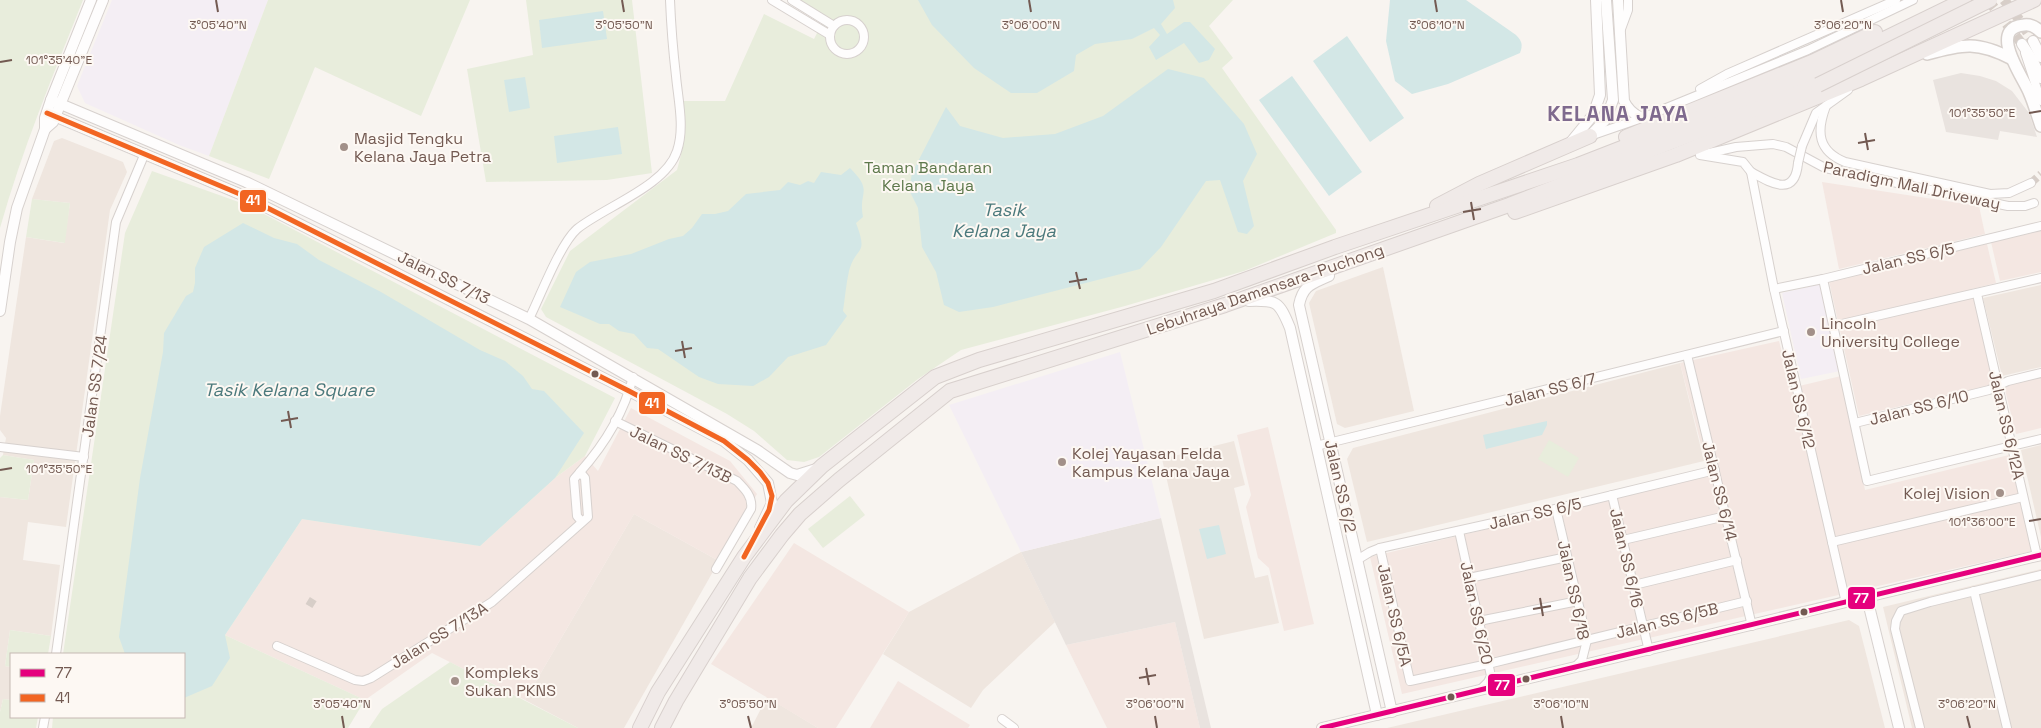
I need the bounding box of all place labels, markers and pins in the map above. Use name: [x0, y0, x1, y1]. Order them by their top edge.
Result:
place label: Masjid Tengku Kelana Jaya Petra: [354, 128, 491, 167]
marker: Masjid Tengku Kelana Jaya Petra: [338, 141, 350, 153]
place label: Lincoln University College: [1821, 313, 1960, 352]
marker: Lincoln University College: [1805, 326, 1817, 338]
unlabelled marker: [590, 369, 600, 379]
place label: Kolej Yayasan Felda Kampus Kelana Jaya: [1072, 443, 1230, 482]
marker: Kolej Yayasan Felda Kampus Kelana Jaya: [1056, 456, 1068, 468]
place label: Kolej Vision: [1904, 483, 1990, 504]
marker: Kolej Vision: [1994, 487, 2006, 499]
unlabelled marker: [1799, 607, 1809, 617]
place label: Kompleks Sukan PKNS: [465, 662, 556, 701]
unlabelled marker: [1521, 674, 1531, 684]
marker: Kompleks Sukan PKNS: [449, 675, 461, 687]
unlabelled marker: [1446, 692, 1456, 702]

